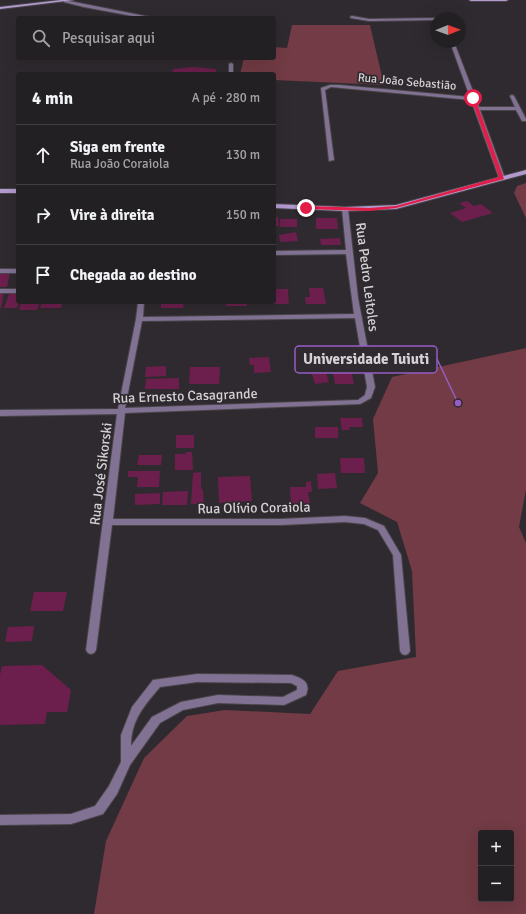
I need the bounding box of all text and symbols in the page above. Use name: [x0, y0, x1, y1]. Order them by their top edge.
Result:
north arrow: [430, 12, 466, 48]
search box: [16, 16, 276, 60]
icon: search: [30, 27, 52, 49]
text: Pesquisar aqui: [62, 29, 155, 47]
street label: Rua João Sebastião: [357, 70, 457, 94]
text: 4 min: [32, 88, 73, 109]
route start: [464, 89, 482, 107]
text: A pé · 280 m: [192, 90, 260, 106]
text: Siga em frente: [70, 138, 165, 156]
icon: ahead: [32, 144, 54, 166]
text: 130 m: [226, 147, 260, 163]
text: Rua João Coraiola: [70, 156, 169, 172]
route end: [297, 199, 315, 217]
icon: right: [32, 204, 54, 226]
text: Vire à direita: [70, 206, 154, 224]
text: 150 m: [226, 207, 260, 223]
street label: Rua Pedro Leitoles: [352, 221, 382, 333]
icon: arrive: [32, 264, 54, 286]
text: Chegada ao destino: [70, 266, 197, 284]
callout: Universidade Tuiuti: [295, 346, 437, 373]
text: Universidade Tuiuti: [303, 350, 429, 368]
street label: Rua Ernesto Casagrande: [112, 385, 258, 407]
street label: Rua José Sikorski: [86, 422, 116, 526]
street label: Rua Olívio Coraiola: [197, 499, 311, 517]
map controls: [478, 830, 514, 902]
button: +: [478, 830, 514, 866]
button: −: [478, 866, 514, 902]

